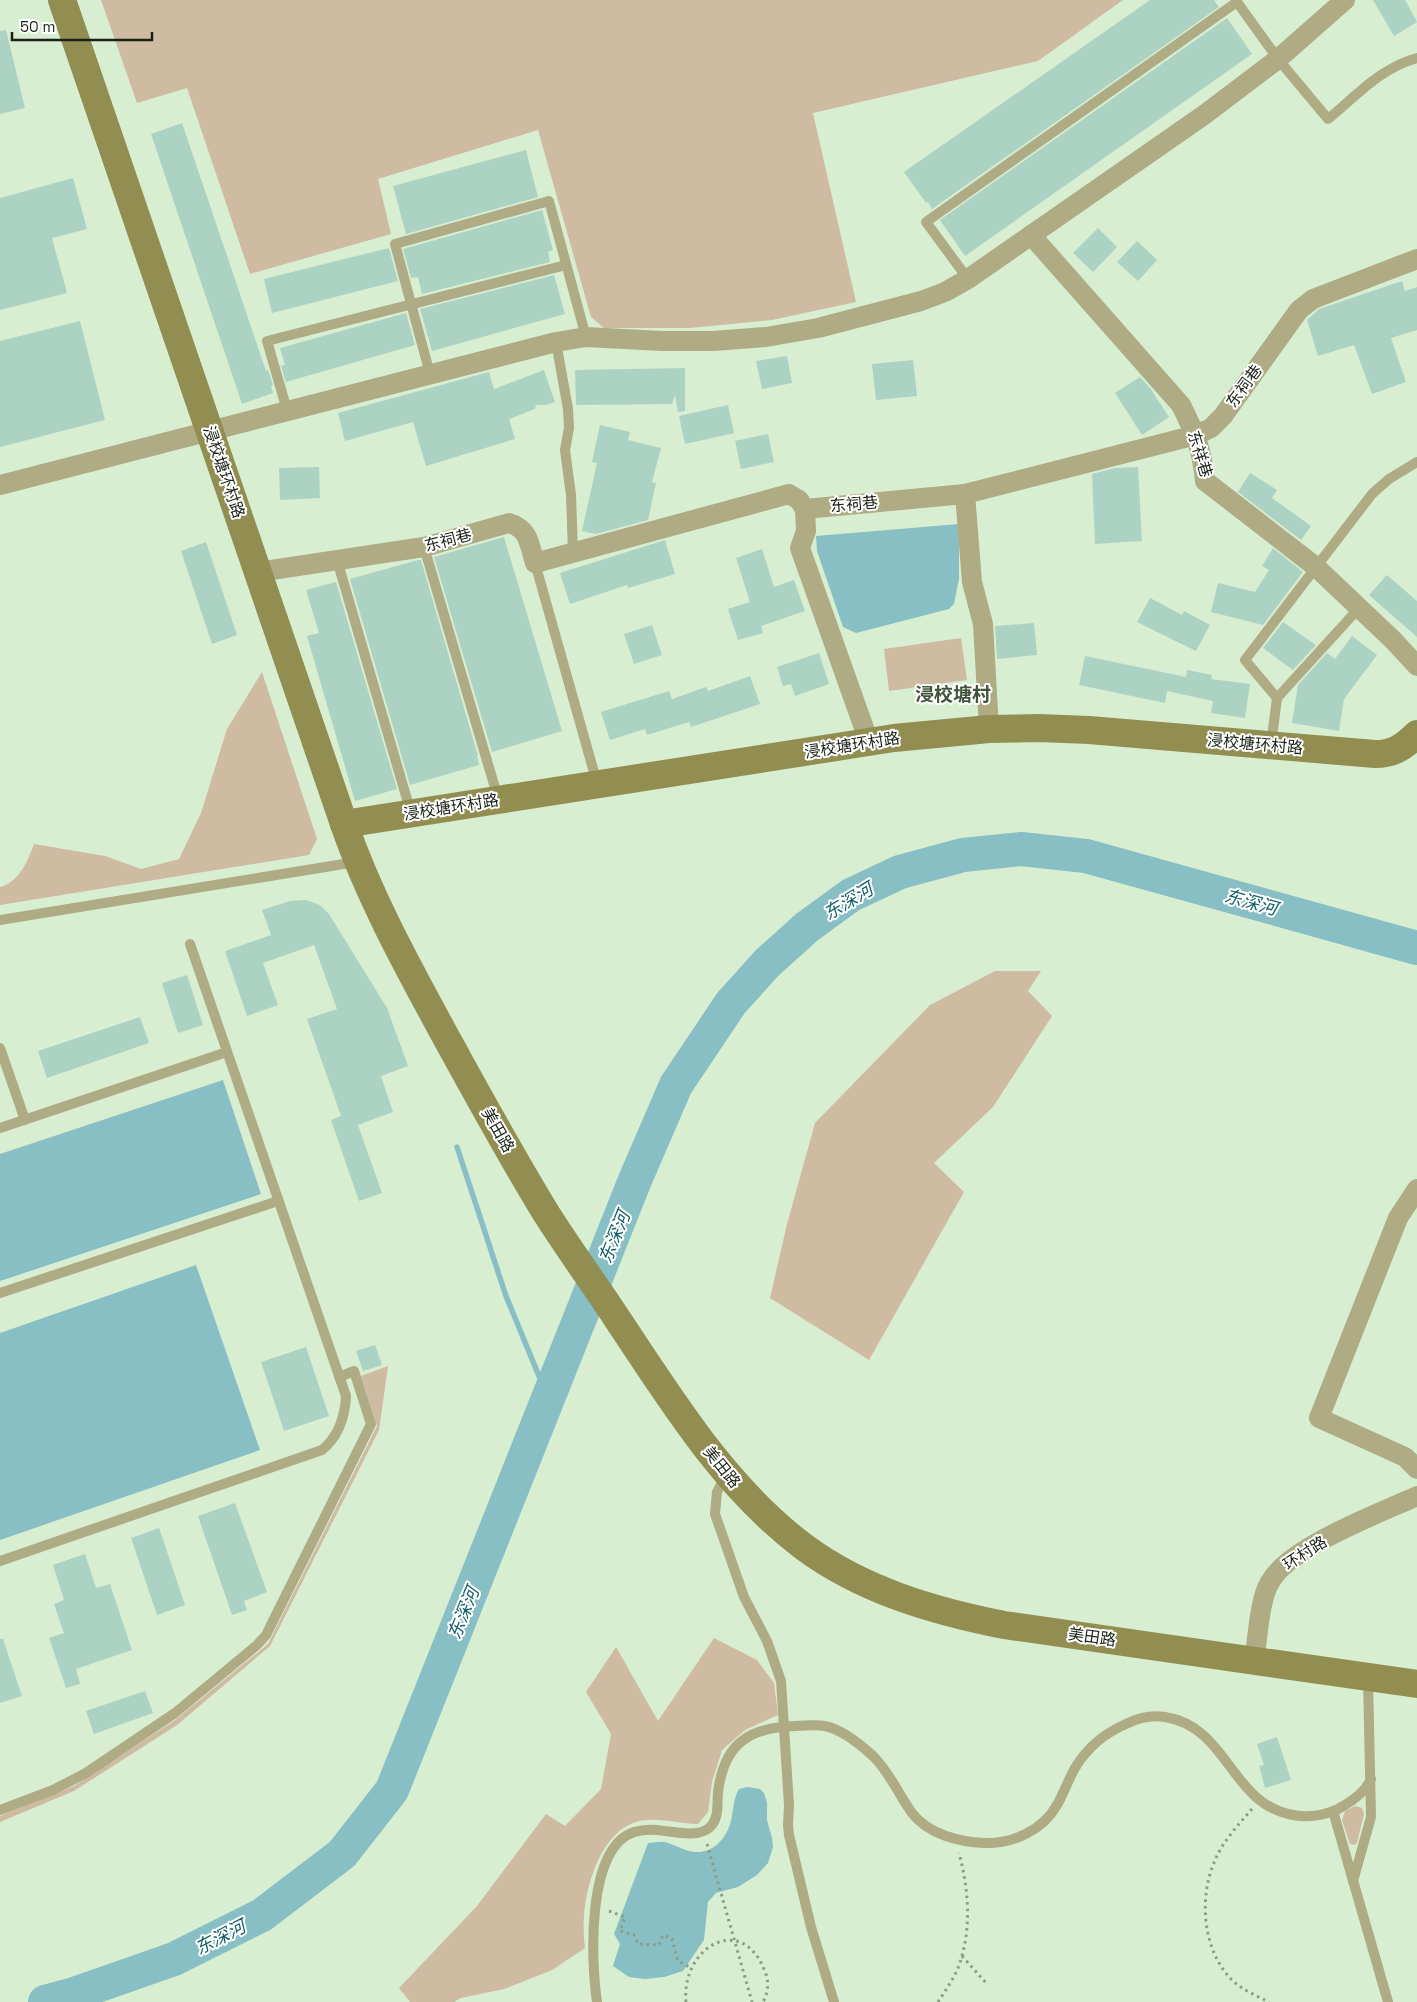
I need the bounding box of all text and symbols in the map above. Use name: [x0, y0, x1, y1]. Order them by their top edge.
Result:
scale bar: [12, 10, 152, 42]
text: 50 m: [20, 17, 55, 36]
street label: 东祠巷: [1221, 360, 1267, 412]
street label: 浸校塘环村路: [198, 423, 250, 521]
street label: 东祥巷: [1183, 428, 1217, 480]
street label: 东祠巷: [829, 491, 879, 517]
street label: 东祠巷: [422, 524, 474, 556]
district label: 浸校塘村: [915, 682, 991, 707]
street label: 浸校塘环村路: [803, 727, 901, 763]
street label: 浸校塘环村路: [1206, 729, 1304, 759]
street label: 浸校塘环村路: [402, 789, 500, 825]
water label: 东深河: [819, 876, 880, 925]
water label: 东深河: [1222, 884, 1283, 921]
street label: 美田路: [477, 1104, 519, 1156]
water label: 东深河: [593, 1205, 636, 1266]
street label: 美田路: [699, 1442, 745, 1492]
street label: 环村路: [1279, 1531, 1331, 1575]
water label: 东深河: [442, 1581, 485, 1642]
street label: 美田路: [1067, 1623, 1117, 1651]
water label: 东深河: [191, 1913, 252, 1960]

